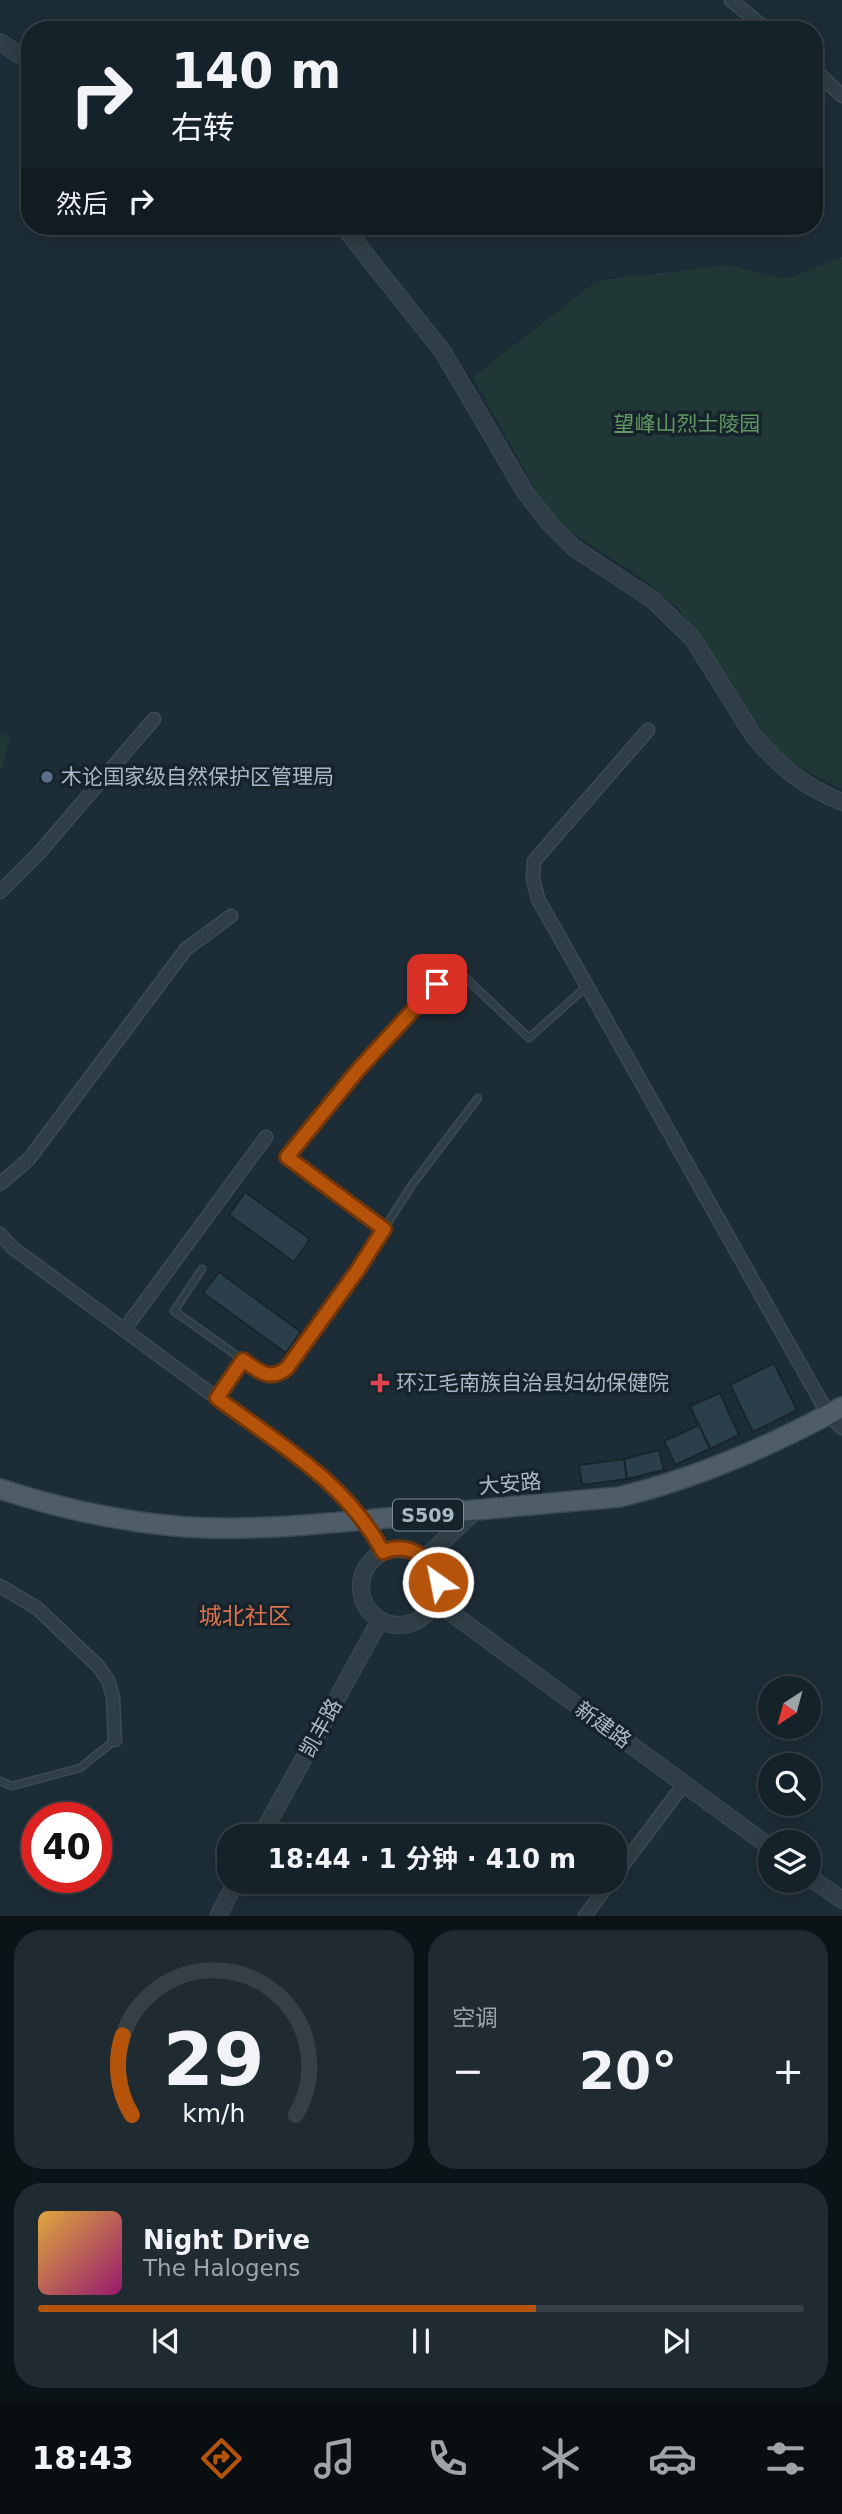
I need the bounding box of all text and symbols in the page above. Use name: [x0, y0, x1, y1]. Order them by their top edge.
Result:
text: 140 m: [171, 43, 341, 100]
icon: right: [56, 49, 147, 140]
text: 右转: [171, 109, 235, 147]
icon: right: [122, 182, 160, 220]
text: 然后: [56, 189, 108, 219]
park label: 望峰山烈士陵园: [614, 412, 761, 436]
place label: 木论国家级自然保护区管理局: [61, 765, 334, 789]
marker: 木论国家级自然保护区管理局: [39, 769, 55, 785]
pin: [407, 954, 467, 1014]
icon: arrive: [418, 965, 456, 1003]
place label: 环江毛南族自治县妇幼保健院: [396, 1371, 669, 1395]
marker: 环江毛南族自治县妇幼保健院: [370, 1373, 390, 1393]
street label: 大安路: [478, 1469, 542, 1499]
road number: S509: [393, 1499, 463, 1530]
position arrow: [401, 1545, 475, 1619]
district label: 城北社区: [199, 1603, 291, 1629]
north arrow: [758, 1676, 821, 1740]
map controls: [758, 1676, 821, 1893]
street label: 凯丰路: [295, 1695, 347, 1761]
street label: 新建路: [570, 1697, 636, 1753]
button: search: [758, 1753, 821, 1816]
speed limit sign: 40: [21, 1802, 112, 1893]
button: layers: [758, 1830, 821, 1893]
text: 18:44 · 1 分钟 · 410 m: [268, 1844, 576, 1874]
text: 空调: [452, 2005, 498, 2031]
text: 29: [163, 2018, 265, 2103]
text: 20°: [579, 2041, 677, 2101]
text: −: [452, 2049, 484, 2093]
text: +: [772, 2049, 804, 2093]
text: km/h: [182, 2099, 246, 2128]
text: Night Drive: [143, 2225, 310, 2255]
text: The Halogens: [143, 2255, 300, 2281]
icon: previous: [147, 2322, 185, 2360]
icon: pause: [402, 2322, 440, 2360]
icon: next: [657, 2322, 695, 2360]
icon: directions: [197, 2434, 246, 2483]
icon: music: [310, 2434, 359, 2483]
icon: phone: [423, 2434, 472, 2483]
icon: climate: [536, 2434, 585, 2483]
icon: car: [648, 2434, 697, 2483]
icon: filters: [761, 2434, 810, 2483]
text: 18:43: [32, 2439, 134, 2477]

